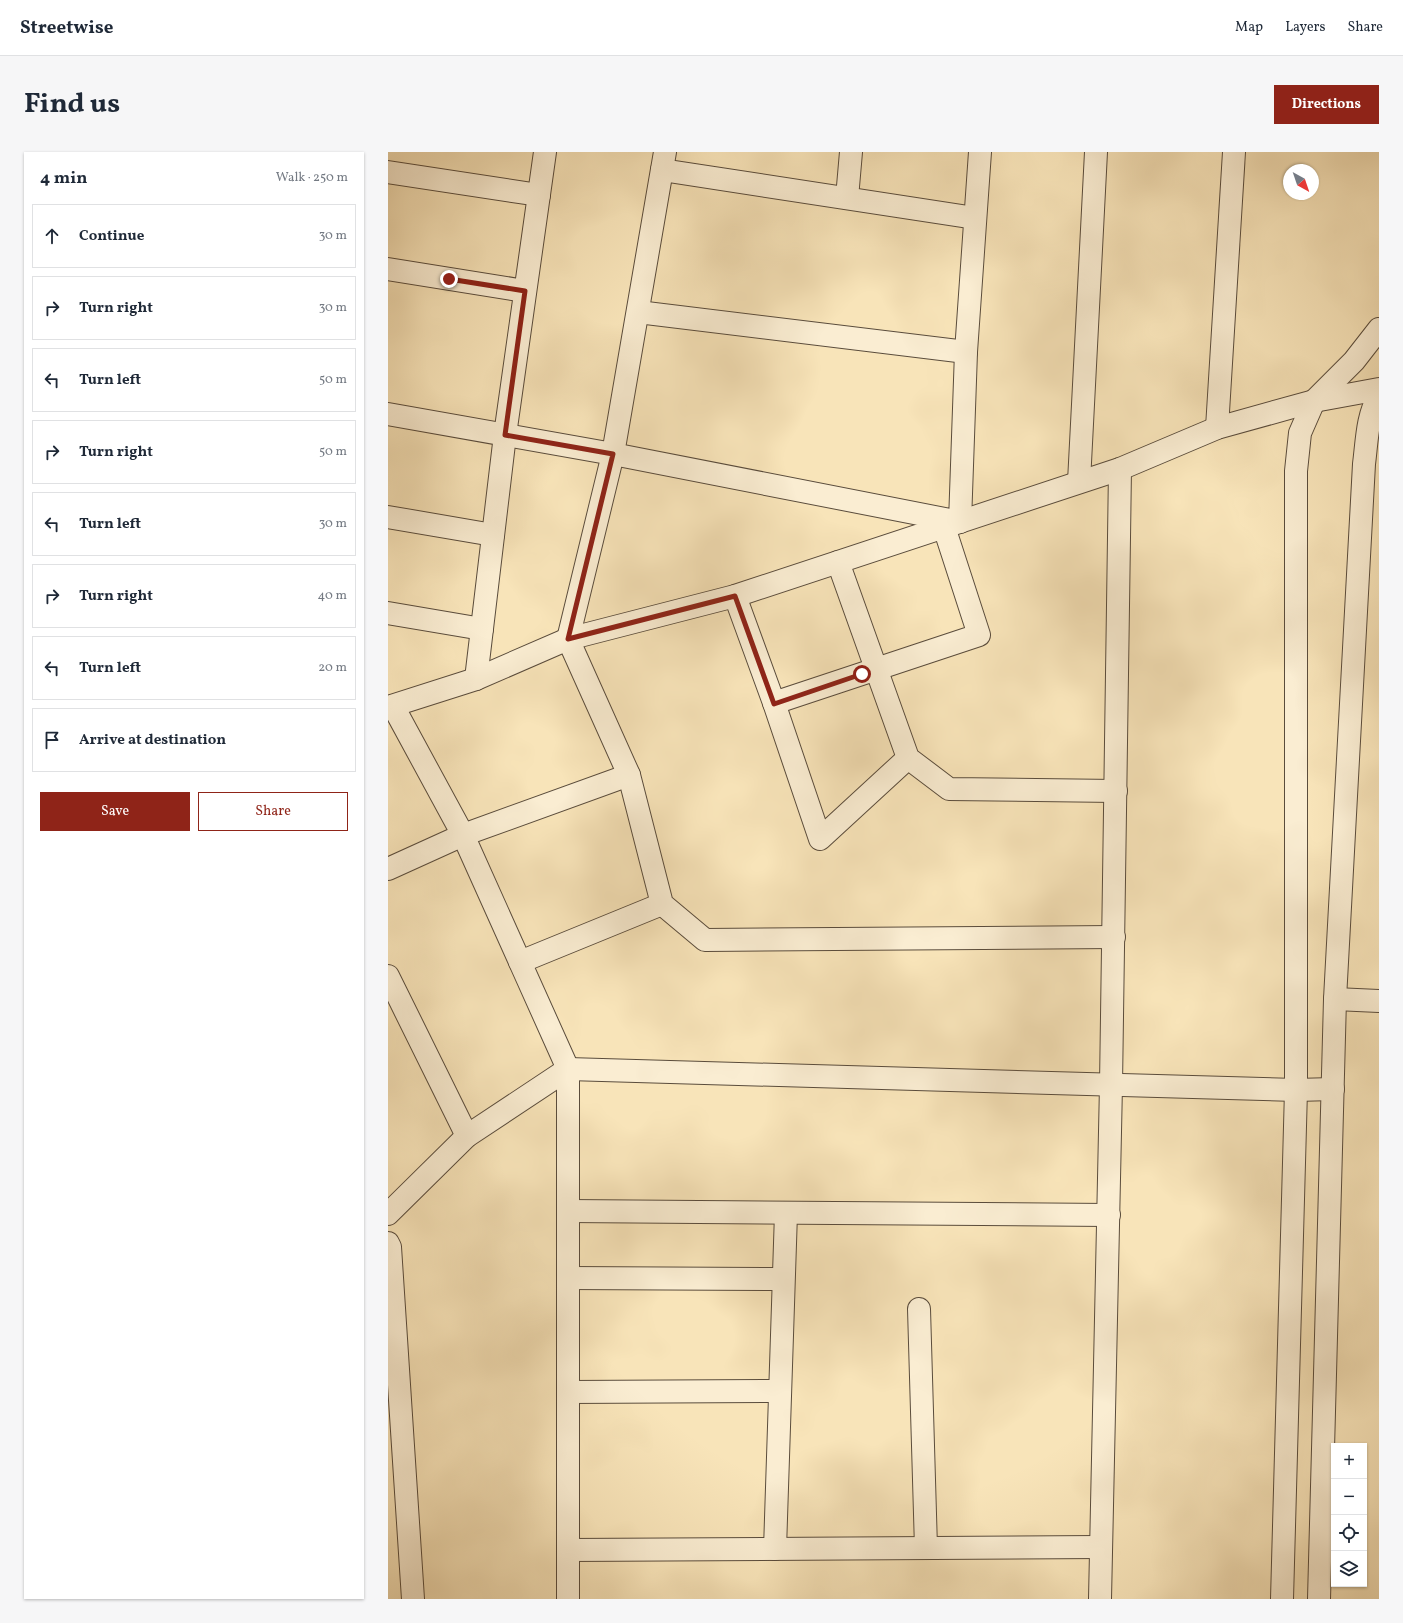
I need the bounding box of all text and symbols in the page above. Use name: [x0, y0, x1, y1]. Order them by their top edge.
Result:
text: Streetwise: [20, 15, 113, 41]
text: Map: [1235, 18, 1263, 37]
text: Layers: [1285, 18, 1325, 37]
text: Share: [1347, 18, 1383, 37]
text: Find us: [24, 85, 120, 124]
button: Directions: [1274, 85, 1379, 124]
north arrow: [1283, 164, 1319, 200]
text: 4 min: [40, 167, 87, 190]
text: Walk · 250 m: [276, 169, 348, 187]
icon: ahead: [41, 225, 63, 247]
text: Continue: [79, 226, 144, 247]
text: 30 m: [319, 227, 347, 245]
route end: [440, 270, 458, 288]
icon: right: [41, 297, 63, 319]
text: Turn right: [79, 298, 153, 319]
text: 30 m: [319, 299, 347, 317]
icon: left: [41, 369, 63, 391]
text: Turn left: [79, 370, 141, 391]
text: 50 m: [319, 371, 347, 389]
icon: right: [41, 441, 63, 463]
text: Turn right: [79, 442, 153, 463]
text: 50 m: [319, 443, 347, 461]
icon: left: [41, 513, 63, 535]
text: Turn left: [79, 514, 141, 535]
text: 30 m: [319, 515, 347, 533]
icon: right: [41, 585, 63, 607]
text: Turn right: [79, 586, 153, 607]
text: 40 m: [318, 587, 347, 605]
icon: left: [41, 657, 63, 679]
text: Turn left: [79, 658, 141, 679]
text: 20 m: [318, 659, 347, 677]
route start: [853, 665, 871, 683]
icon: arrive: [41, 729, 63, 751]
text: Arrive at destination: [79, 730, 226, 751]
button: Save: [40, 792, 190, 831]
button: Share: [198, 792, 348, 831]
map controls: [1331, 1443, 1367, 1587]
button: +: [1331, 1443, 1367, 1479]
button: −: [1331, 1479, 1367, 1515]
button: locate: [1331, 1515, 1367, 1551]
button: layers: [1331, 1551, 1367, 1587]

